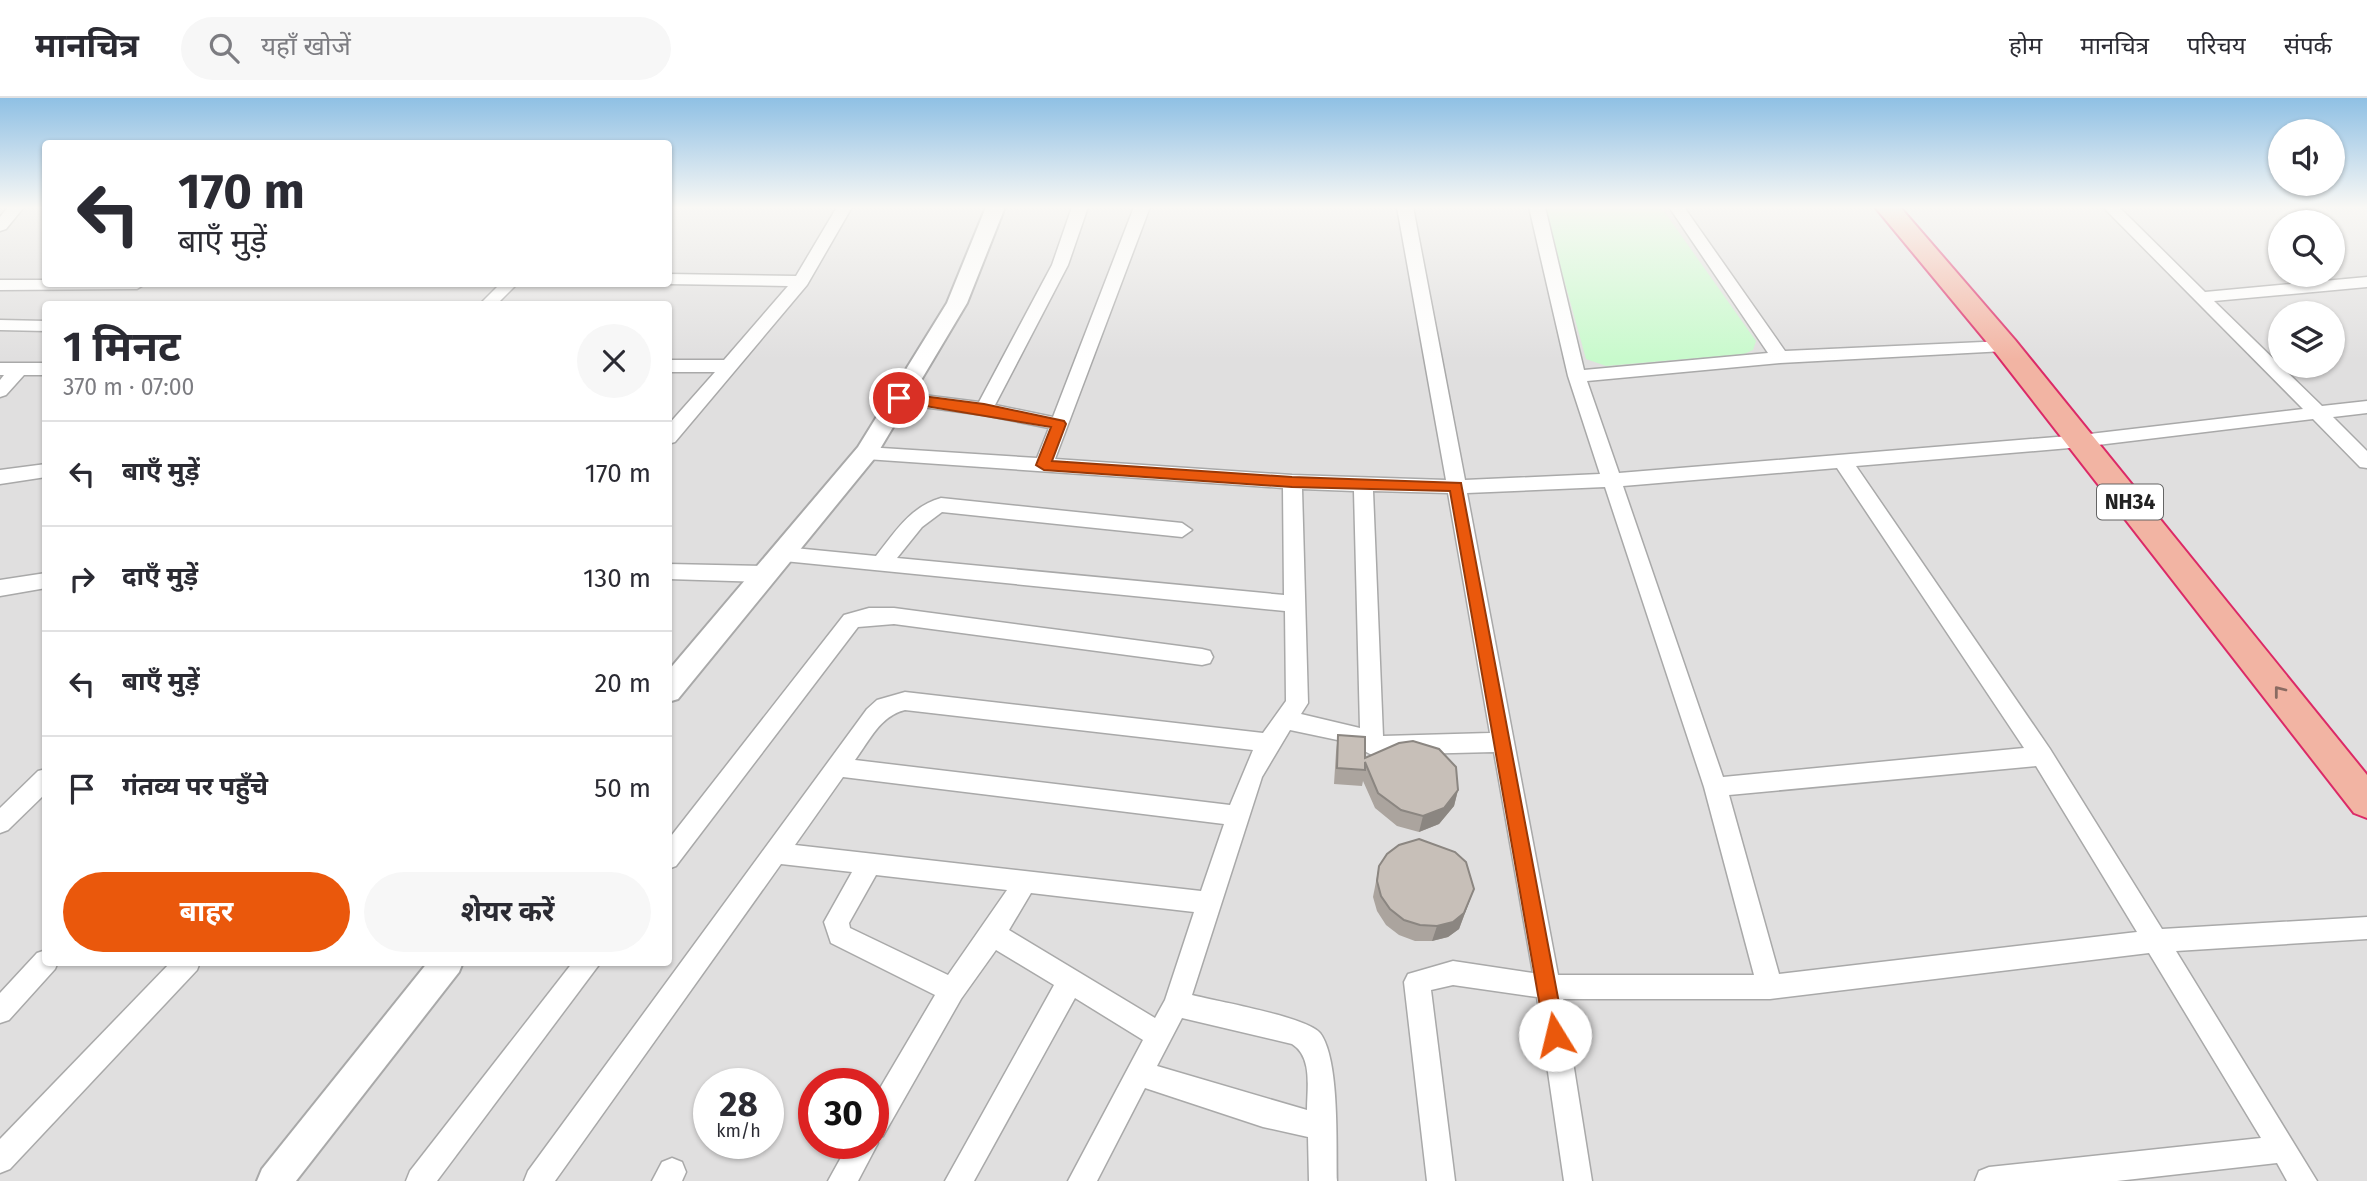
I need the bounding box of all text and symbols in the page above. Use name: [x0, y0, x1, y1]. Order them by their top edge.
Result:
search box: [181, 17, 671, 80]
text: मानचित्र: [35, 26, 139, 66]
icon: search: [205, 29, 243, 67]
text: यहाँ खोजें: [261, 31, 351, 62]
text: होम: [2009, 32, 2042, 60]
text: मानचित्र: [2080, 32, 2149, 60]
text: परिचय: [2187, 32, 2246, 60]
text: संपर्क: [2284, 32, 2332, 60]
map controls: [2268, 119, 2345, 378]
button: sound: [2268, 119, 2345, 196]
text: 170 m: [178, 162, 305, 221]
icon: left: [63, 168, 154, 259]
button: search: [2268, 210, 2345, 287]
text: बाएँ मुड़ें: [178, 222, 267, 260]
button: layers: [2268, 301, 2345, 378]
text: 1 मिनट: [63, 322, 181, 372]
button: close: [577, 324, 651, 398]
pin: [869, 368, 929, 428]
text: 370 m · 07:00: [63, 373, 194, 401]
icon: arrive: [880, 379, 918, 417]
icon: left: [63, 455, 101, 493]
text: बाएँ मुड़ें: [122, 456, 199, 487]
text: 170 m: [585, 458, 651, 489]
road number: NH34: [2097, 484, 2163, 520]
icon: right: [63, 560, 101, 598]
text: दाएँ मुड़ें: [122, 561, 198, 592]
text: 130 m: [583, 563, 651, 594]
icon: left: [63, 665, 101, 703]
text: बाएँ मुड़ें: [122, 666, 199, 697]
text: 20 m: [594, 668, 651, 699]
one-way arrow: [2275, 686, 2287, 699]
icon: arrive: [63, 770, 101, 808]
text: गंतव्य पर पहुँचे: [122, 771, 268, 802]
text: 50 m: [594, 773, 651, 804]
button: बाहर: [63, 872, 350, 952]
button: शेयर करें: [364, 872, 651, 952]
position arrow: [1518, 998, 1592, 1072]
speed limit sign: 30: [798, 1068, 889, 1159]
text: 28: [719, 1083, 758, 1125]
text: km/h: [716, 1120, 761, 1142]

